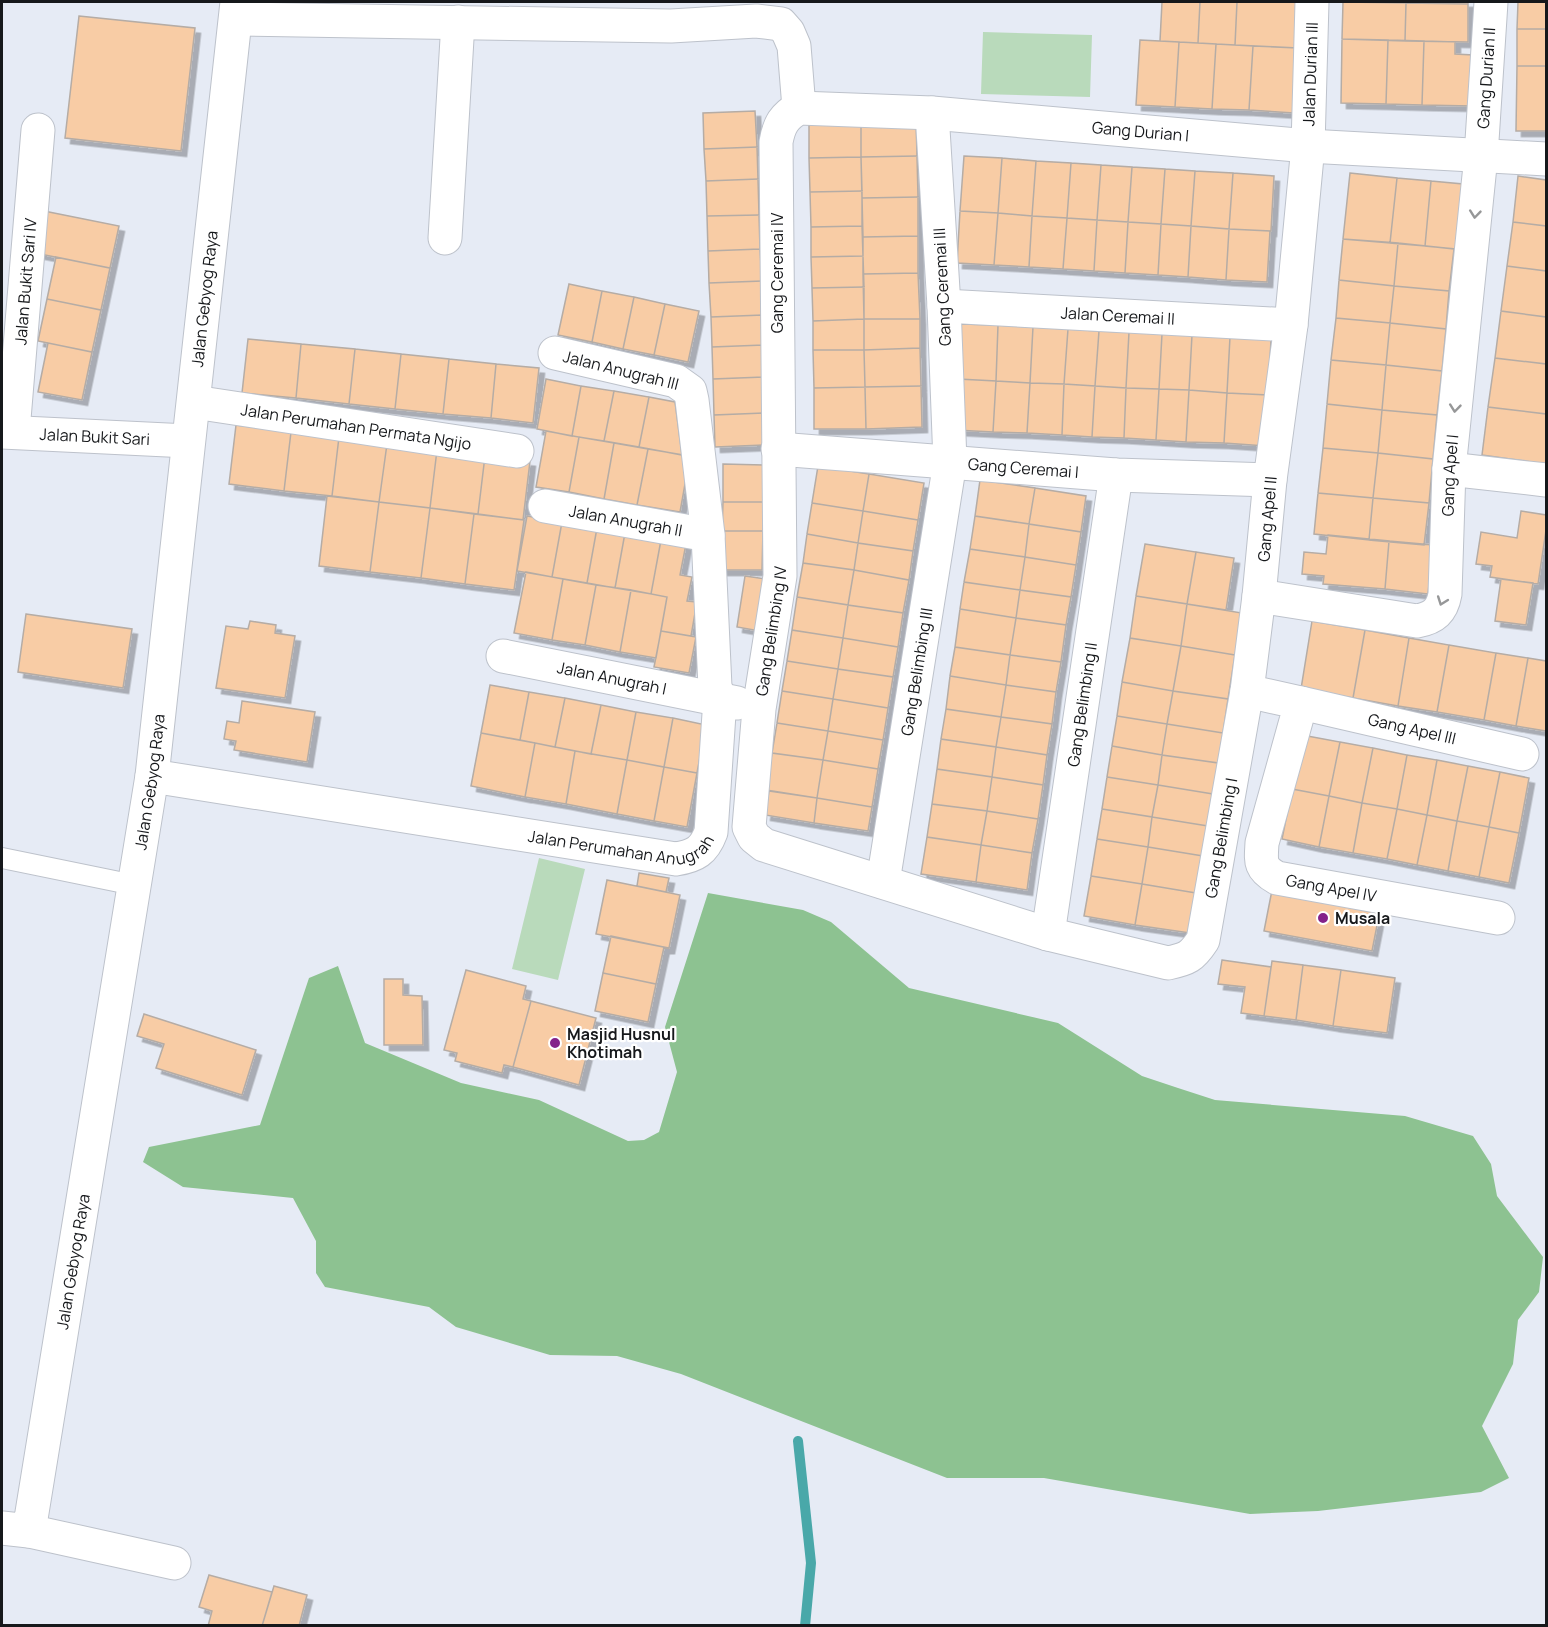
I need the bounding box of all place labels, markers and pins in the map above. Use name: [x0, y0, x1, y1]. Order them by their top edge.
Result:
place label: Musala: [1335, 907, 1390, 929]
marker: Musala: [1316, 911, 1330, 925]
place label: Masjid Husnul Khotimah: [567, 1023, 675, 1063]
marker: Masjid Husnul Khotimah: [548, 1036, 562, 1050]

